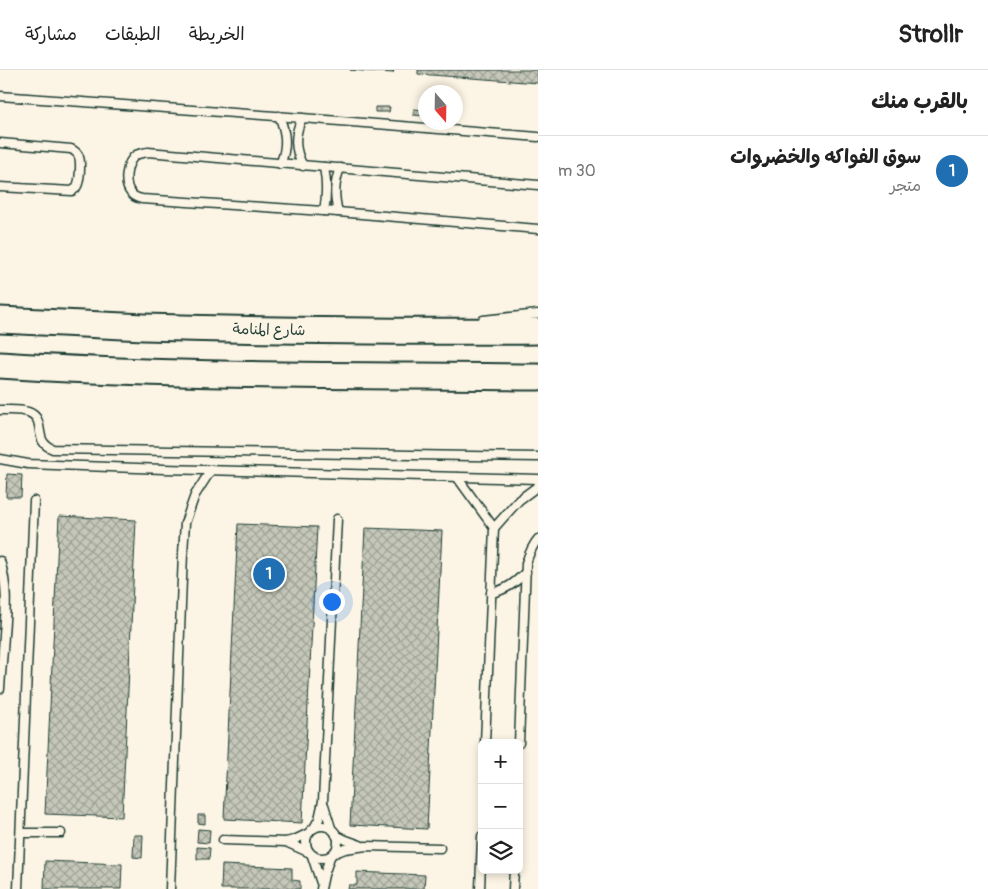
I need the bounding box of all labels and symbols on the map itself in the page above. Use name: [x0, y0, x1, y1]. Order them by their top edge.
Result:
north arrow: [418, 85, 463, 130]
street label: شارع المنامة: [232, 320, 306, 340]
pin: 1: [253, 555, 285, 593]
your location: [319, 589, 345, 615]

